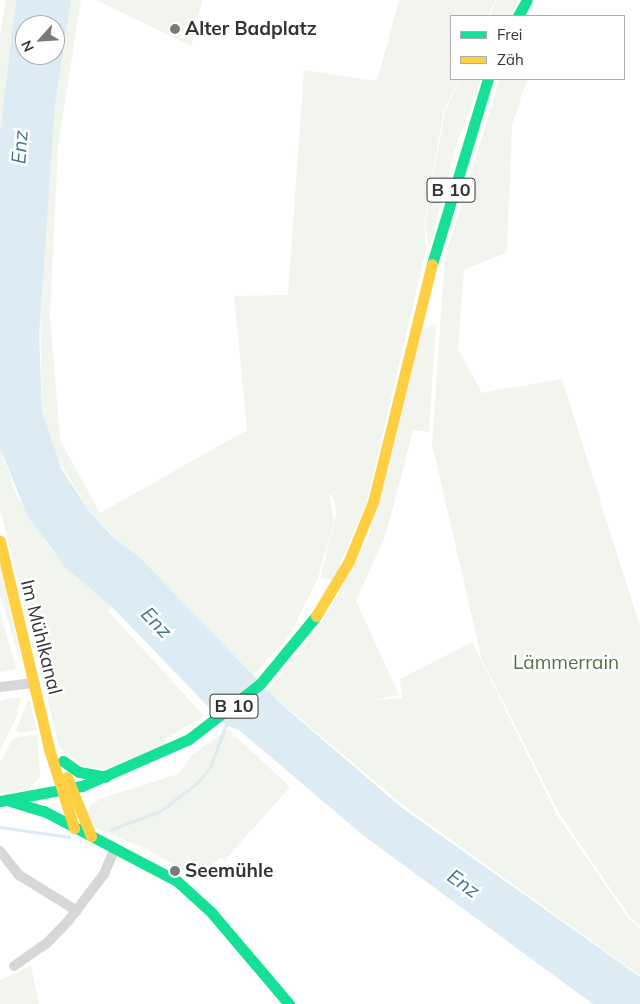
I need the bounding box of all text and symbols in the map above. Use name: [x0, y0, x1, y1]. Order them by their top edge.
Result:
north arrow: [15, 15, 65, 65]
legend: [450, 15, 625, 80]
place label: Alter Badplatz: [185, 18, 317, 40]
marker: Alter Badplatz: [169, 23, 181, 35]
text: Frei: [497, 25, 522, 44]
text: N: [17, 37, 38, 55]
text: Zäh: [497, 50, 524, 69]
water label: Enz: [6, 129, 32, 165]
road number: B 10: [426, 174, 476, 206]
street label: Im Mühlkanal: [16, 577, 66, 697]
water label: Enz: [137, 601, 177, 643]
park label: Lämmerrain: [513, 652, 619, 674]
road number: B 10: [209, 690, 259, 721]
place label: Seemühle: [185, 860, 273, 882]
water label: Enz: [443, 863, 485, 903]
marker: Seemühle: [169, 865, 181, 877]

